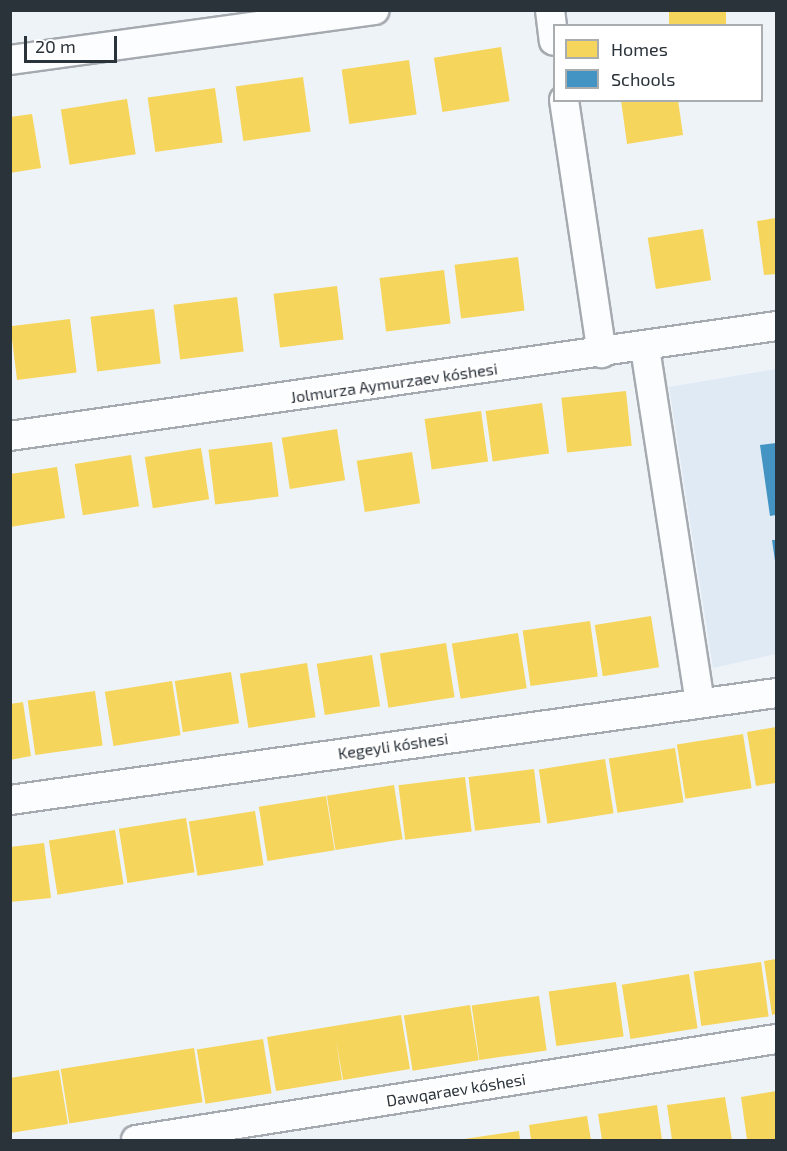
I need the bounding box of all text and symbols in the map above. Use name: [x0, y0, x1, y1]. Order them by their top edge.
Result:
scale bar: [27, 24, 120, 62]
legend: [553, 24, 763, 102]
text: 20 m: [35, 35, 76, 57]
text: Homes: [611, 38, 668, 60]
text: Schools: [611, 68, 675, 90]
street label: Jolmurza Aymurzaev kóshesi: [289, 359, 499, 407]
street label: Kegeyli kóshesi: [337, 729, 449, 763]
street label: Dawqaraev kóshesi: [385, 1069, 527, 1111]

